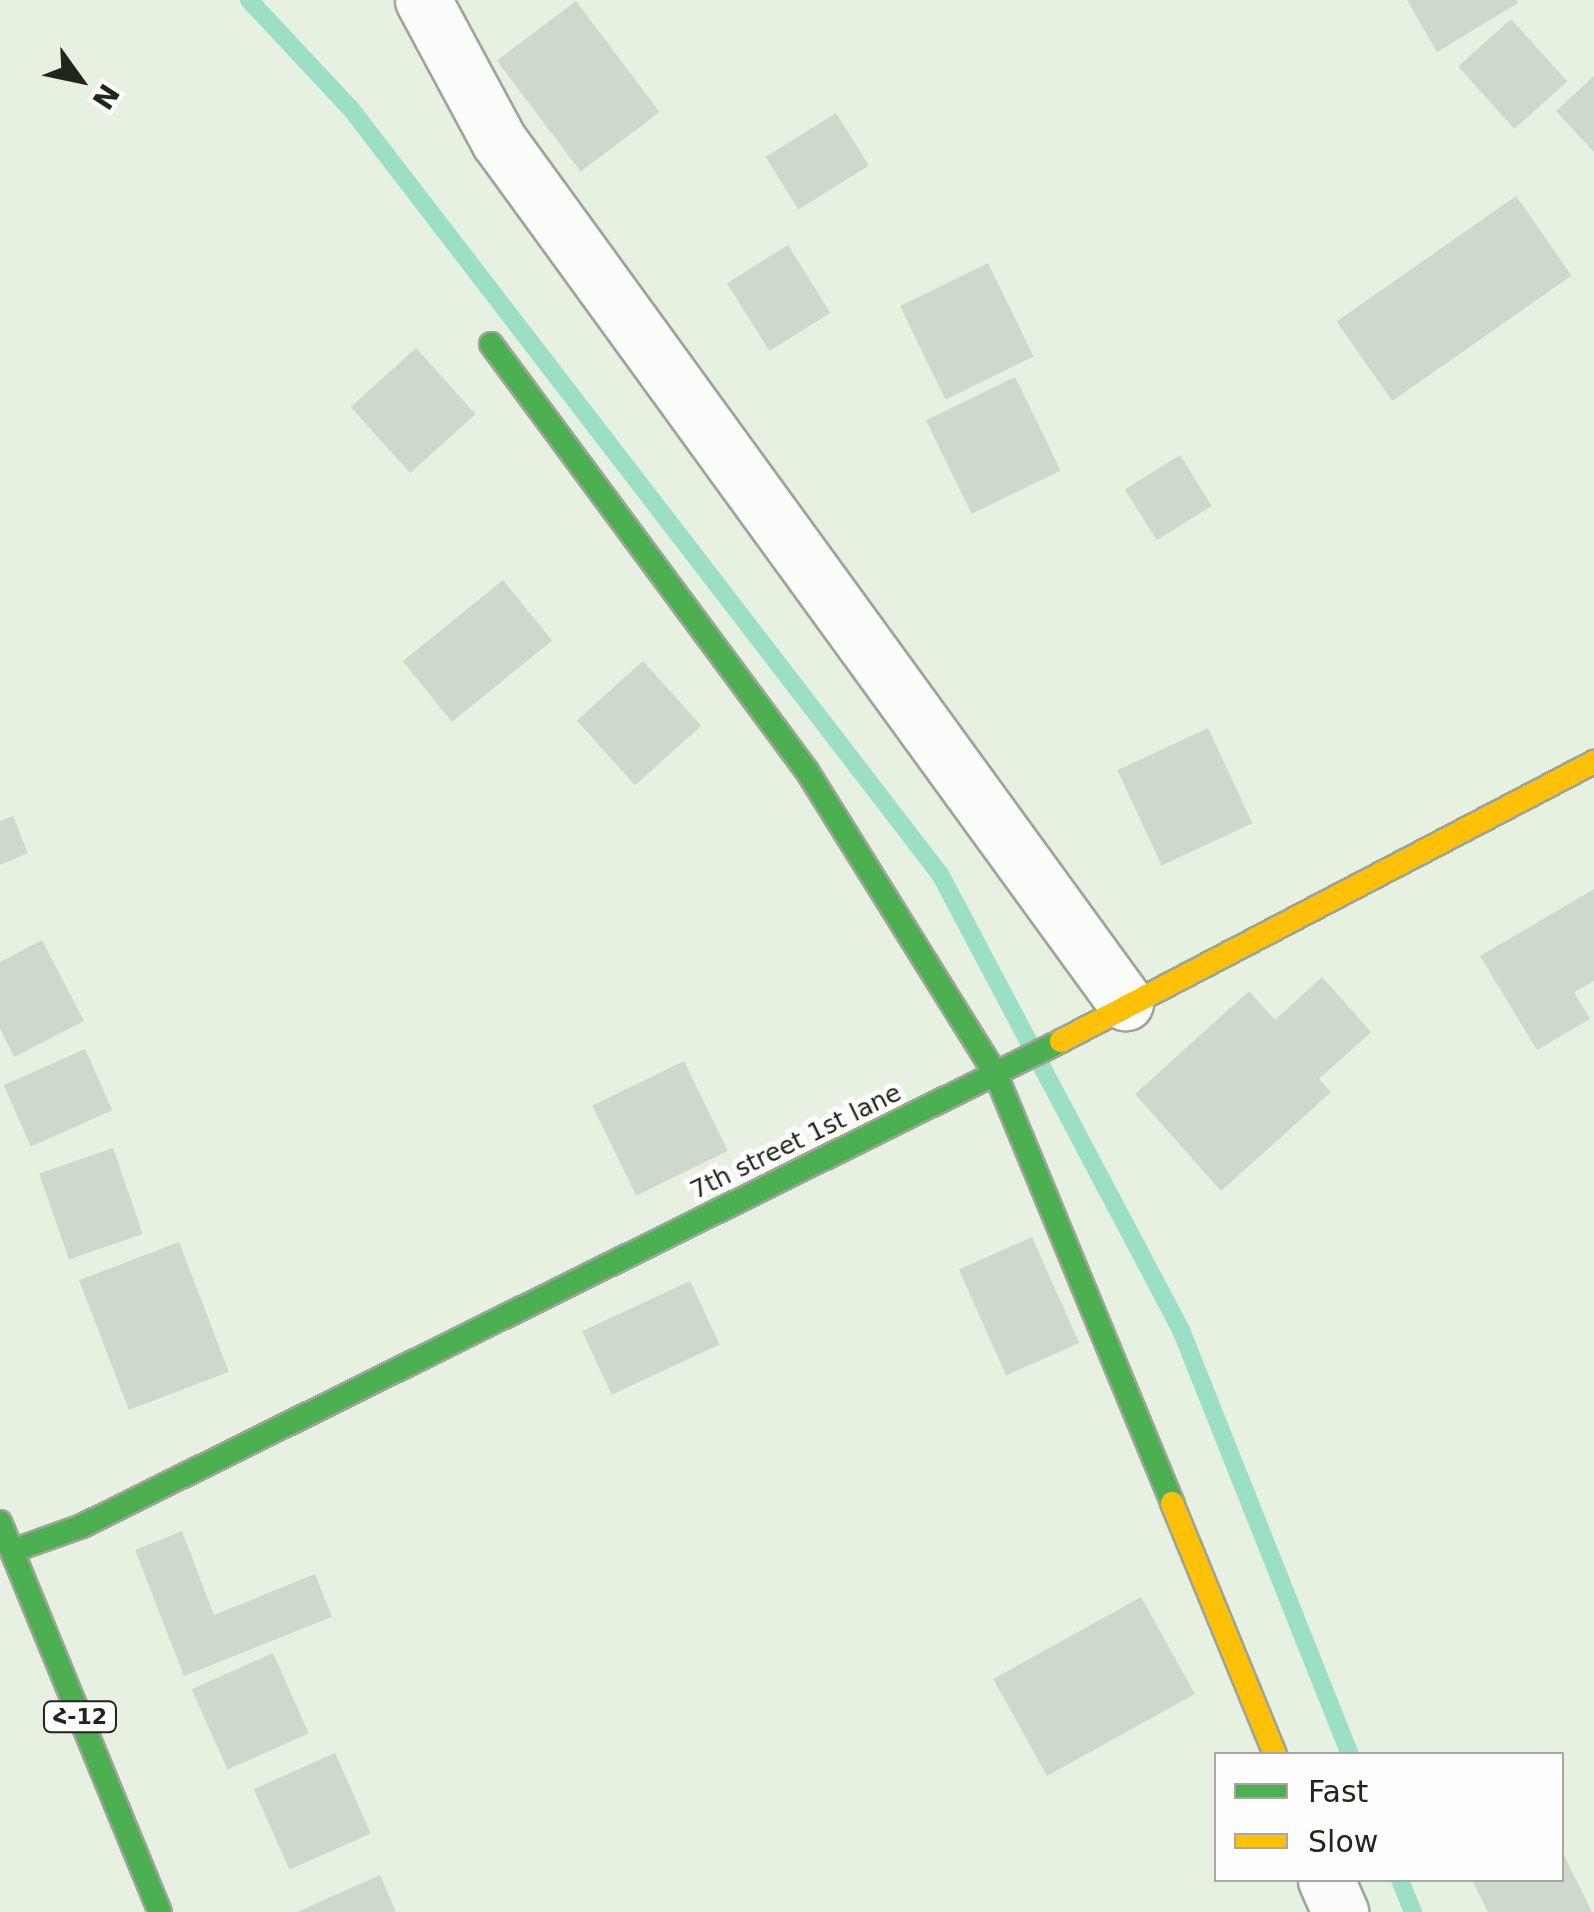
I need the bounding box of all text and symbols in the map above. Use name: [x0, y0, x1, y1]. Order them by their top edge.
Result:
north arrow: [30, 30, 130, 130]
text: N: [85, 78, 126, 115]
street label: 7th street 1st lane: [686, 1078, 906, 1206]
road number: Հ-12: [42, 1700, 118, 1734]
legend: [1214, 1752, 1564, 1882]
text: Fast: [1308, 1774, 1368, 1809]
text: Slow: [1308, 1824, 1378, 1859]

